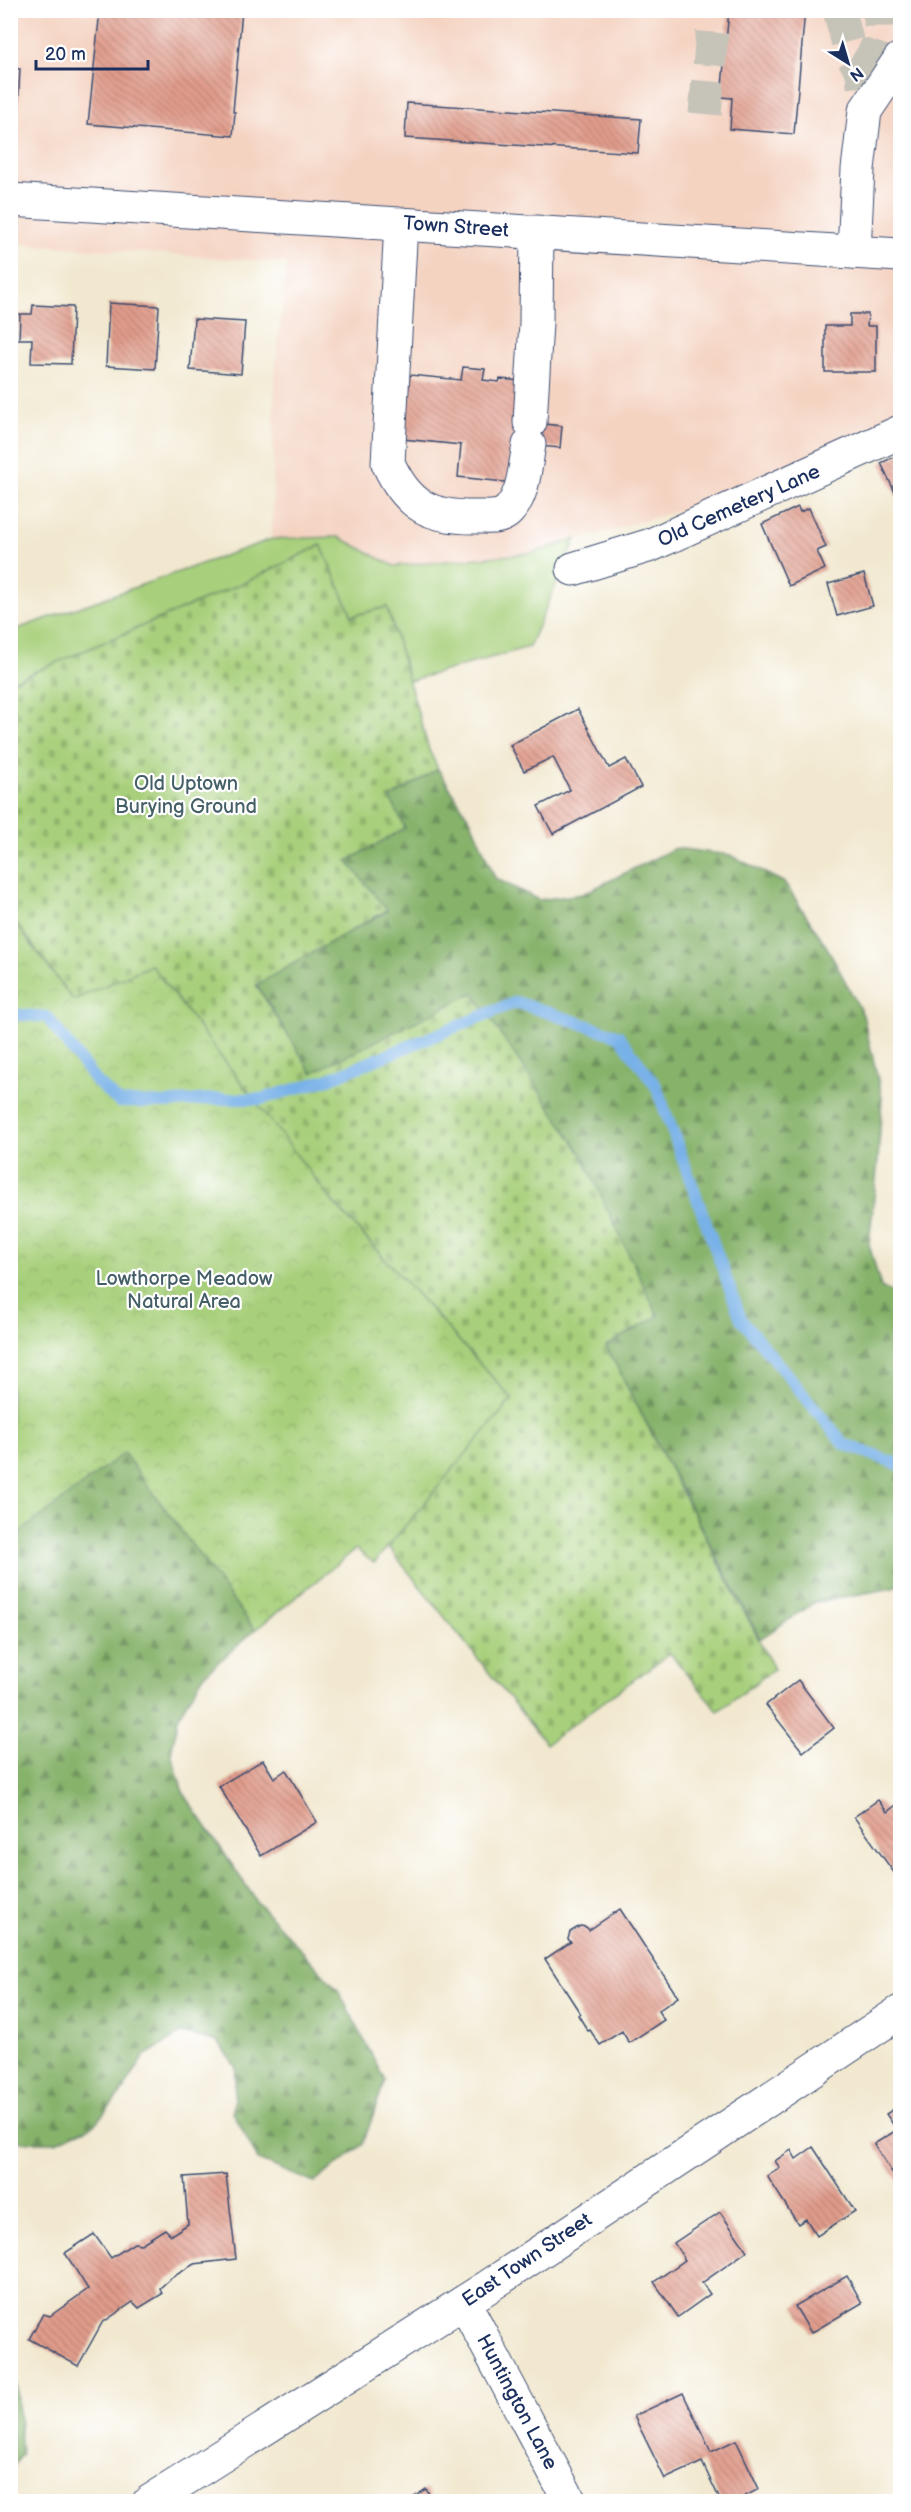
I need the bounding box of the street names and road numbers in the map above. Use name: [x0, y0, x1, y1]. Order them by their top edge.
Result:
street label: Town Street: [402, 211, 510, 243]
street label: Old Cemetery Lane: [654, 459, 824, 553]
street label: East Town Street: [458, 2208, 596, 2312]
street label: Huntington Lane: [471, 2330, 563, 2474]

